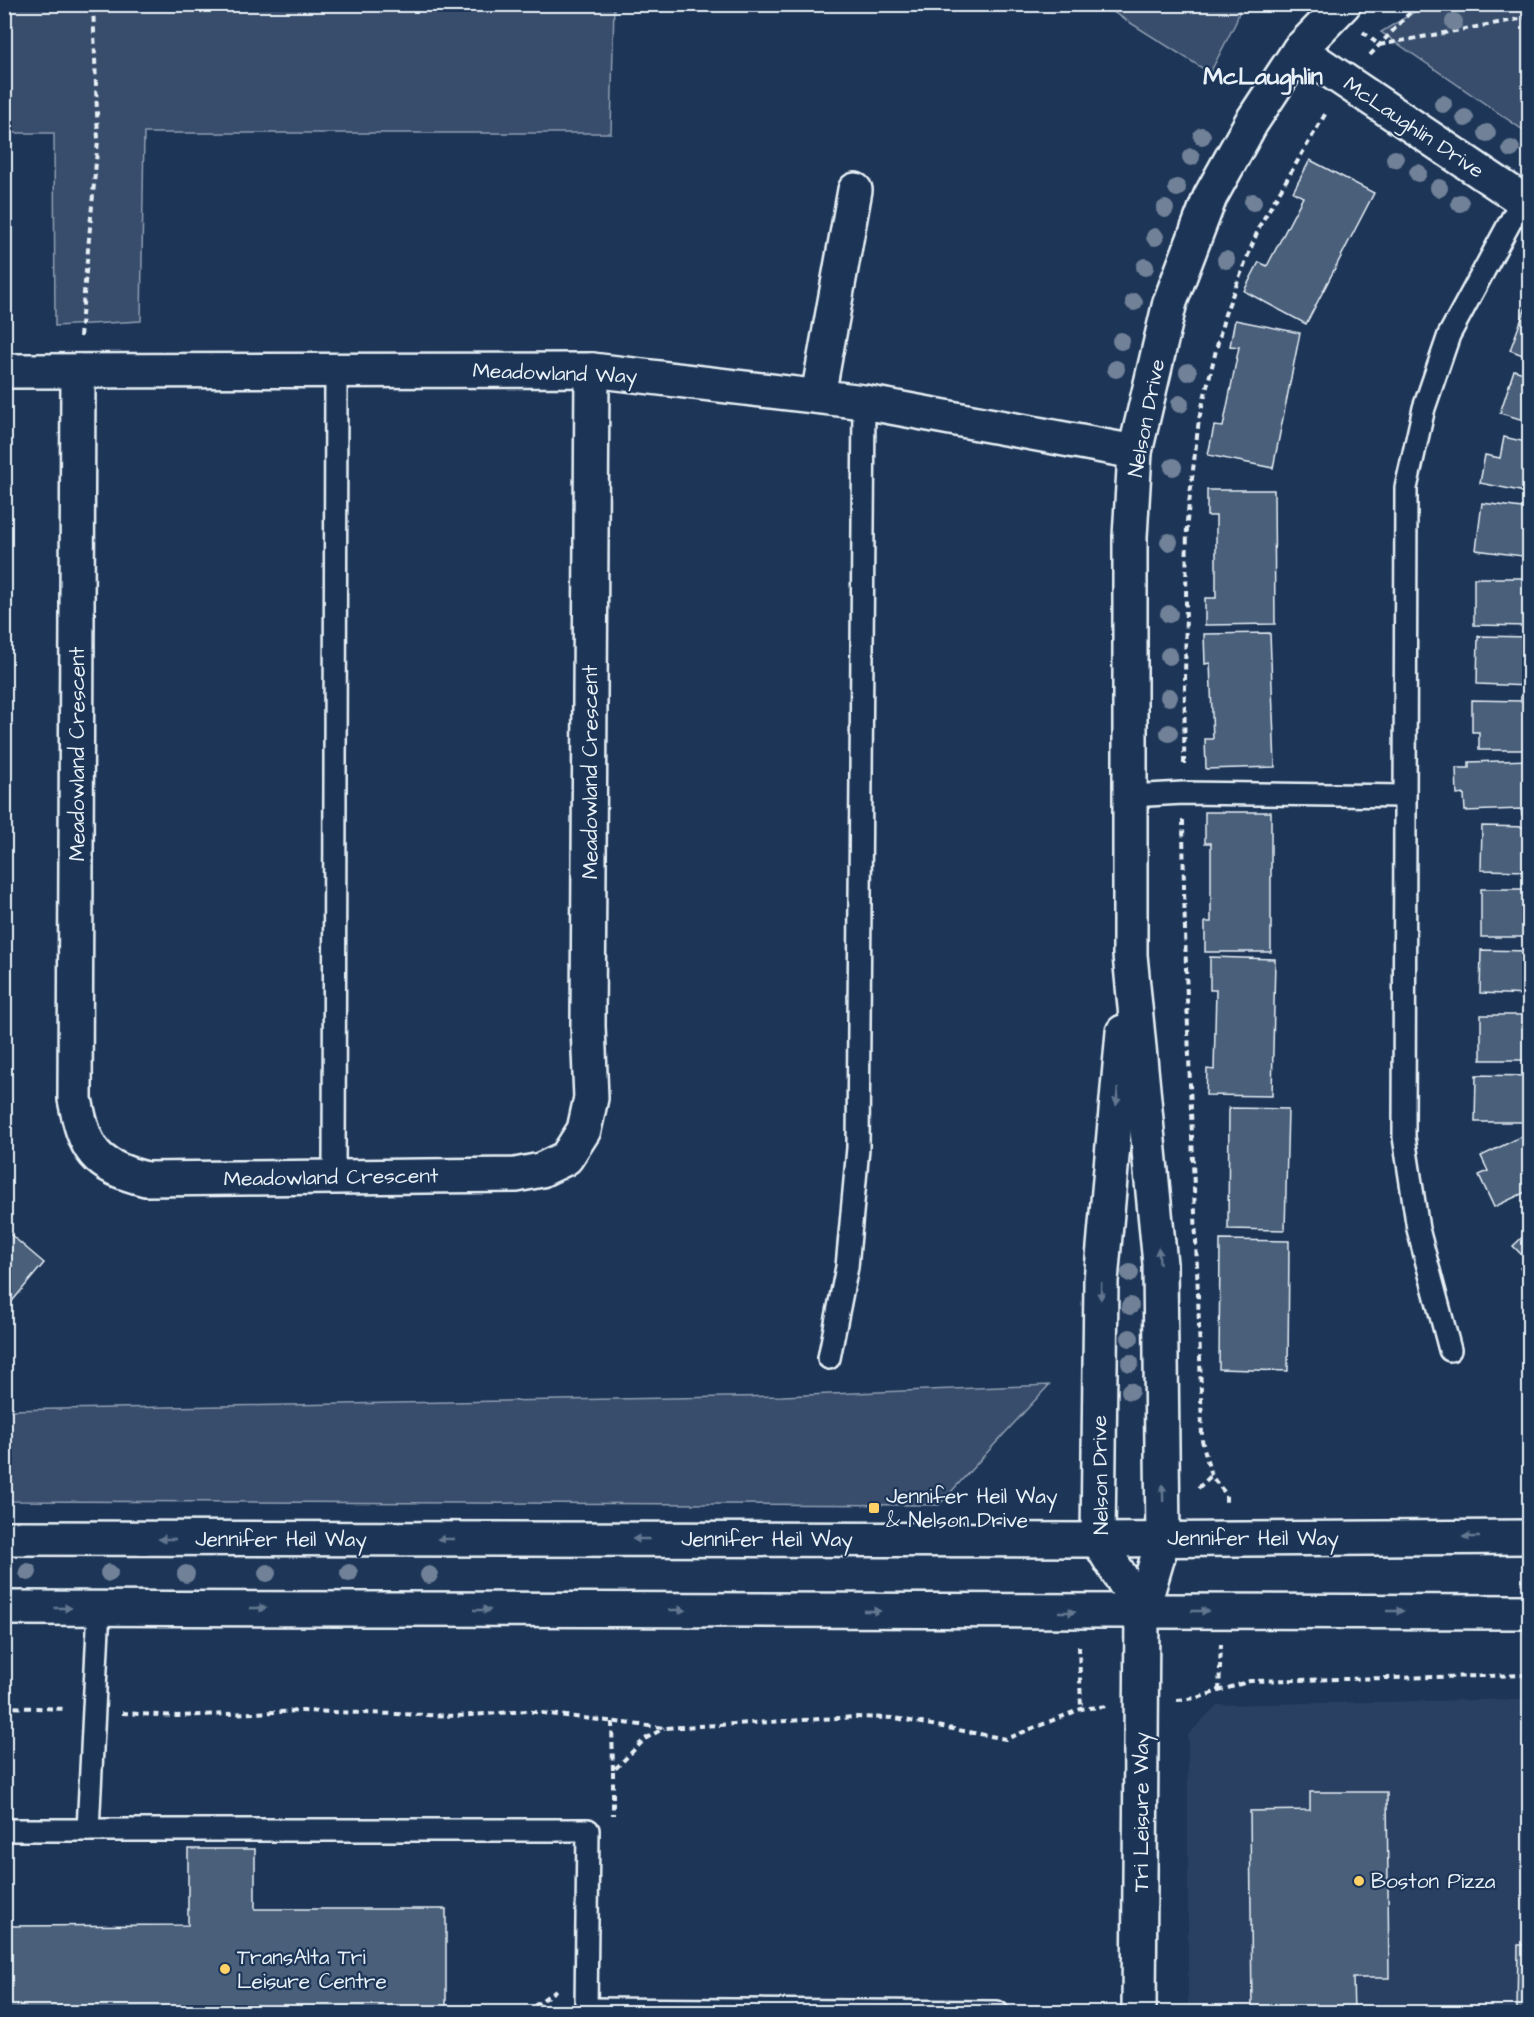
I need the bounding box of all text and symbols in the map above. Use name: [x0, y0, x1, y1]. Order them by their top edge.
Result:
district label: McLaughlin: [1203, 60, 1323, 95]
street label: McLaughlin Drive: [1337, 70, 1490, 187]
street label: Meadowland Way: [472, 356, 638, 393]
street label: Nelson Drive: [1121, 357, 1172, 480]
street label: Meadowland Crescent: [63, 646, 92, 861]
street label: Meadowland Crescent: [576, 664, 605, 879]
one-way arrow: [1113, 1087, 1122, 1106]
street label: Meadowland Crescent: [223, 1161, 439, 1194]
one-way arrow: [1154, 1247, 1164, 1266]
one-way arrow: [1096, 1281, 1105, 1300]
street label: Nelson Drive: [1085, 1415, 1116, 1535]
place label: Jennifer Heil Way & Nelson Drive: [886, 1482, 1058, 1535]
one-way arrow: [1158, 1484, 1168, 1503]
marker: Jennifer Heil Way & Nelson Drive: [867, 1501, 881, 1515]
street label: Jennifer Heil Way: [1167, 1524, 1339, 1555]
street label: Jennifer Heil Way: [195, 1525, 367, 1556]
street label: Jennifer Heil Way: [681, 1525, 853, 1556]
one-way arrow: [1462, 1532, 1481, 1542]
one-way arrow: [157, 1534, 176, 1544]
one-way arrow: [436, 1534, 455, 1544]
one-way arrow: [631, 1534, 650, 1544]
one-way arrow: [53, 1603, 72, 1613]
one-way arrow: [248, 1603, 267, 1613]
one-way arrow: [473, 1605, 492, 1614]
one-way arrow: [668, 1605, 687, 1615]
one-way arrow: [863, 1606, 882, 1616]
one-way arrow: [1191, 1606, 1210, 1616]
one-way arrow: [1386, 1606, 1405, 1616]
one-way arrow: [1058, 1607, 1077, 1617]
street label: Tri Leisure Way: [1127, 1732, 1158, 1892]
place label: Boston Pizza: [1371, 1867, 1496, 1896]
marker: Boston Pizza: [1352, 1874, 1366, 1888]
place label: TransAlta Tri Leisure Centre: [237, 1943, 387, 1996]
marker: TransAlta Tri Leisure Centre: [218, 1962, 232, 1976]

